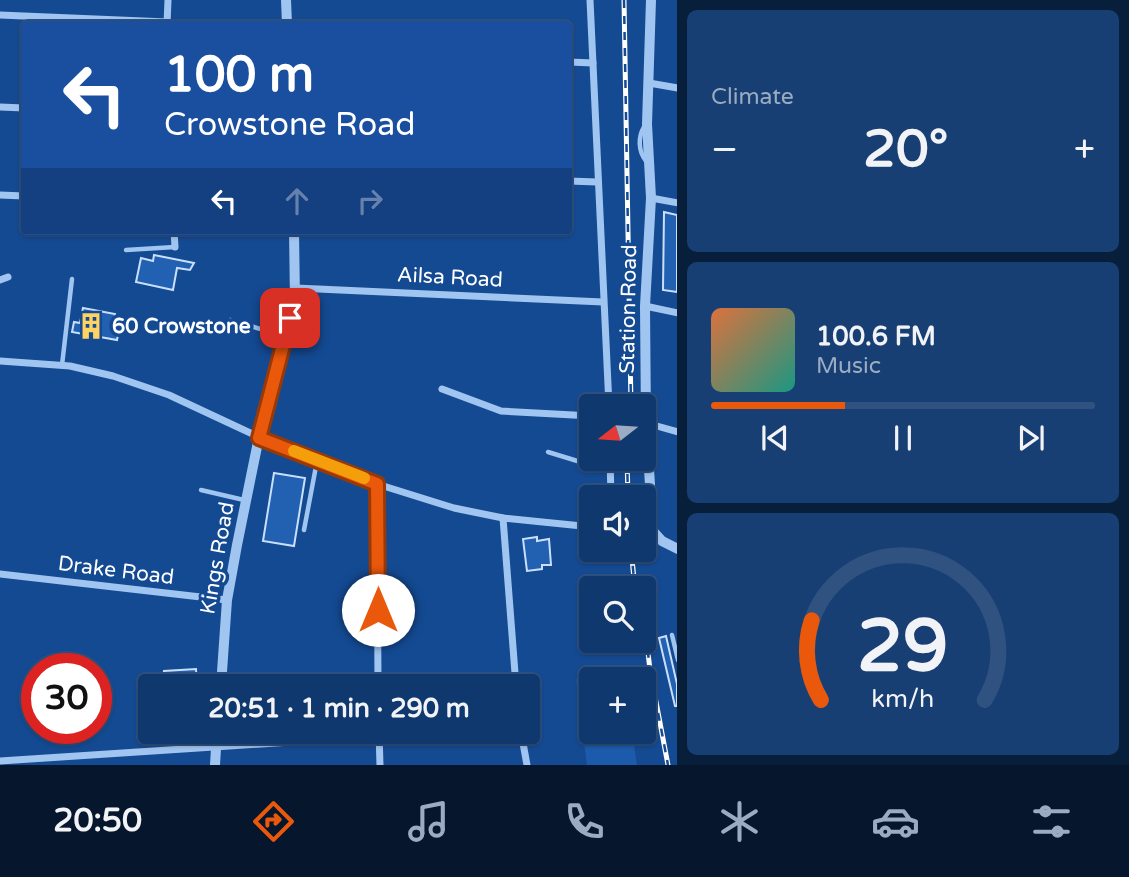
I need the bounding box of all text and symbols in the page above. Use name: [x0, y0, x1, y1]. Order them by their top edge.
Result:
text: 100 m: [164, 46, 314, 105]
icon: left: [49, 49, 140, 140]
text: Climate: [711, 83, 794, 111]
text: Crowstone Road: [164, 106, 415, 144]
text: 20°: [863, 118, 948, 181]
text: −: [711, 127, 738, 173]
text: +: [1074, 127, 1095, 173]
icon: left: [205, 182, 243, 220]
icon: ahead: [278, 182, 316, 220]
icon: right: [351, 182, 389, 220]
street label: Station Road: [615, 244, 642, 374]
street label: Ailsa Road: [396, 262, 504, 293]
pin: [260, 288, 320, 348]
icon: arrive: [271, 299, 309, 337]
building icon: 60 Crowstone: [76, 311, 106, 341]
place label: 60 Crowstone: [112, 314, 251, 339]
text: 100.6 FM: [816, 321, 936, 352]
text: Music: [816, 352, 881, 380]
north arrow: [579, 394, 656, 471]
map controls: [579, 394, 656, 744]
icon: previous: [756, 419, 794, 457]
icon: pause: [884, 419, 922, 457]
icon: next: [1012, 419, 1050, 457]
button: sound: [579, 485, 656, 562]
street label: Kings Road: [195, 500, 240, 616]
street label: Drake Road: [56, 551, 175, 590]
position arrow: [341, 573, 415, 647]
button: search: [579, 576, 656, 653]
text: 29: [857, 604, 949, 692]
speed limit sign: 30: [21, 653, 112, 744]
button: +: [579, 667, 656, 744]
text: km/h: [872, 684, 934, 714]
text: 20:51 · 1 min · 290 m: [208, 693, 470, 724]
icon: directions: [249, 797, 298, 846]
icon: music: [404, 797, 453, 846]
icon: phone: [560, 797, 609, 846]
icon: climate: [715, 797, 764, 846]
icon: car: [871, 797, 920, 846]
icon: filters: [1027, 797, 1076, 846]
text: 20:50: [53, 802, 142, 840]

